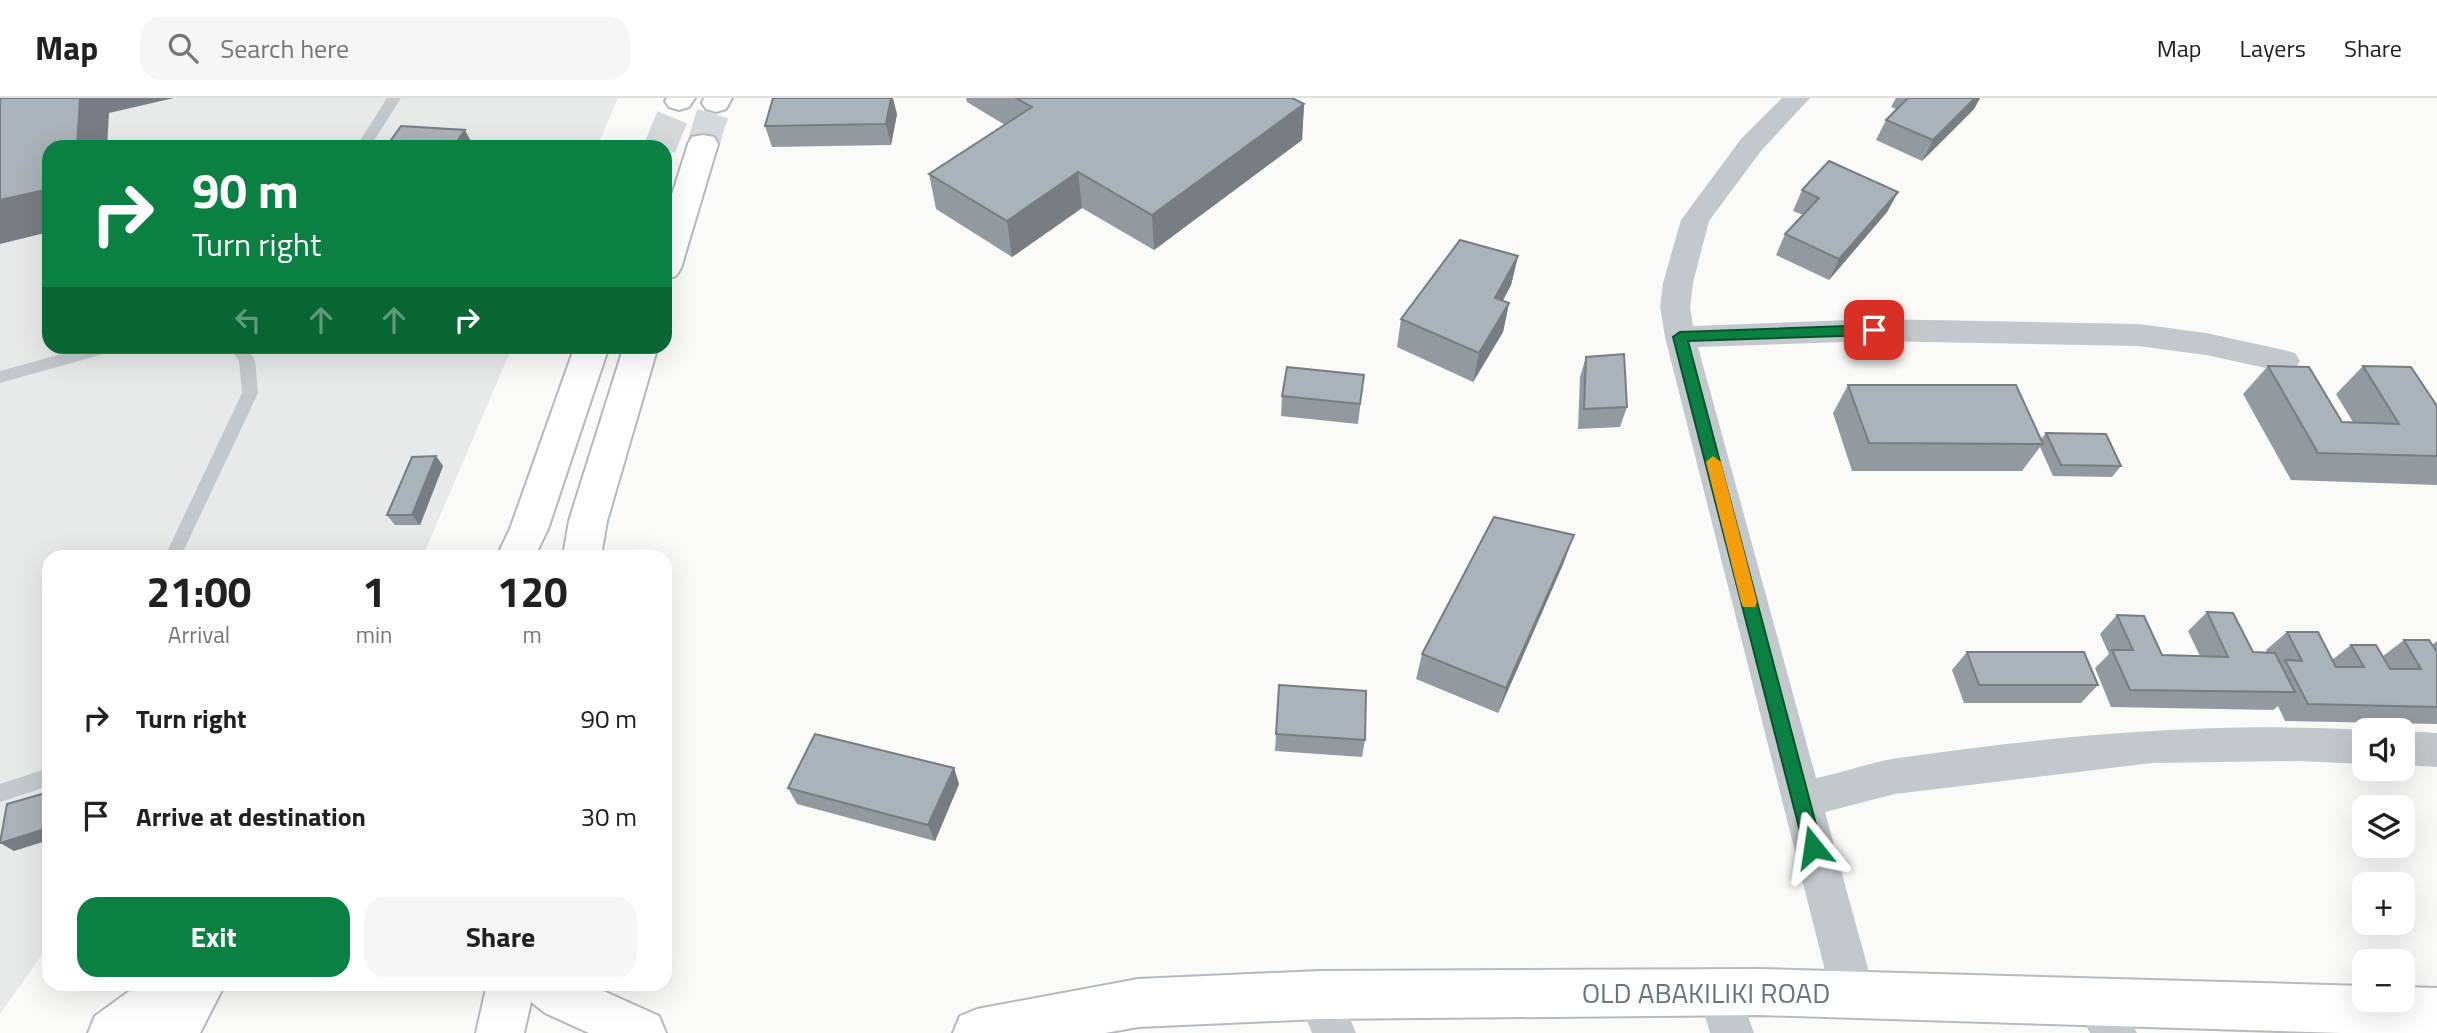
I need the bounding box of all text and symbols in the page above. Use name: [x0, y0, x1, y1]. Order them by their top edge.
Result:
search box: [140, 17, 630, 80]
text: Map: [35, 23, 98, 73]
icon: search: [164, 29, 202, 67]
text: Search here: [220, 29, 349, 68]
text: Map: [2157, 30, 2202, 66]
text: Layers: [2240, 30, 2306, 66]
text: Share: [2344, 30, 2402, 66]
text: 90 m: [192, 152, 299, 227]
icon: right: [77, 168, 168, 259]
text: Turn right: [192, 220, 321, 268]
pin: [1844, 300, 1904, 360]
icon: left: [229, 301, 267, 339]
icon: ahead: [302, 301, 340, 339]
icon: ahead: [375, 301, 413, 339]
icon: right: [448, 301, 486, 339]
icon: arrive: [1855, 311, 1893, 349]
text: 21:00: [146, 559, 251, 623]
text: 1: [362, 559, 386, 623]
text: 120: [497, 559, 567, 623]
text: Arrival: [168, 617, 230, 652]
text: min: [356, 617, 392, 652]
text: m: [523, 617, 542, 652]
icon: right: [77, 699, 115, 737]
text: Turn right: [136, 699, 247, 738]
text: 90 m: [580, 699, 637, 738]
map controls: [2352, 718, 2415, 1012]
button: sound: [2352, 718, 2415, 781]
button: layers: [2352, 795, 2415, 858]
icon: arrive: [77, 797, 115, 835]
text: Arrive at destination: [136, 797, 366, 836]
text: 30 m: [580, 797, 637, 836]
position arrow: [1776, 810, 1850, 884]
button: +: [2352, 872, 2415, 935]
button: Exit: [77, 897, 350, 977]
button: Share: [364, 897, 637, 977]
button: −: [2352, 949, 2415, 1012]
street label: OLD ABAKILIKI ROAD: [1582, 971, 1830, 1014]

